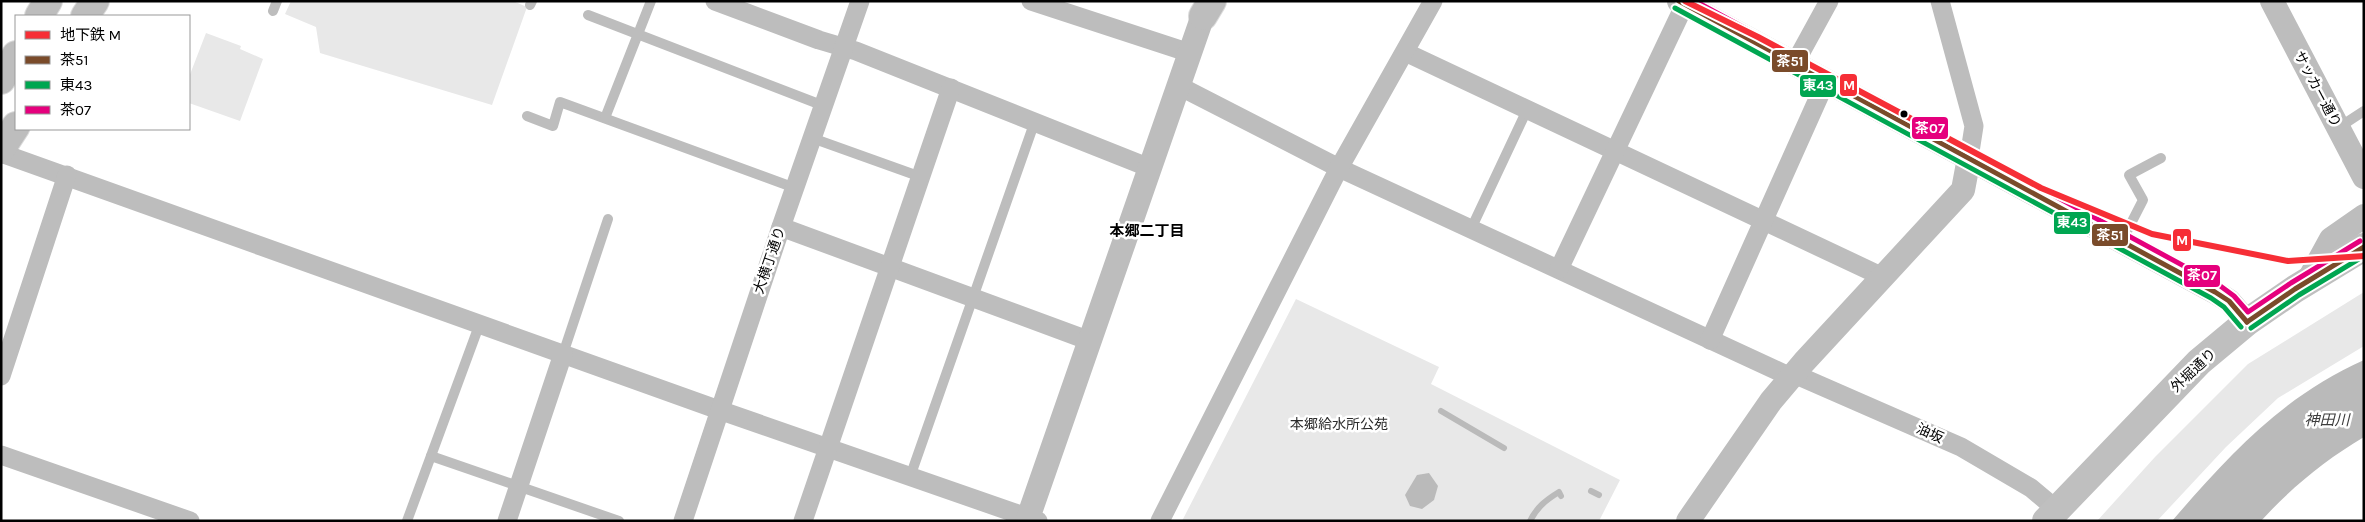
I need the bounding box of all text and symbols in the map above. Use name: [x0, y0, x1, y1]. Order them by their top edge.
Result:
legend: [15, 15, 190, 130]
text: 地下鉄 M: [60, 26, 121, 44]
street label: サッカー通り: [2290, 48, 2345, 130]
line badge: 茶51: [1771, 49, 1809, 73]
text: 茶51: [60, 51, 88, 69]
text: 茶51: [1776, 53, 1804, 70]
line badge: M: [1839, 73, 1858, 97]
line badge: 東43: [1799, 74, 1837, 98]
text: 東43: [60, 76, 92, 94]
text: 東43: [1802, 77, 1834, 94]
text: M: [1843, 77, 1855, 94]
text: 茶07: [60, 101, 91, 119]
unlabelled marker: [1899, 109, 1909, 119]
line badge: 茶07: [1911, 116, 1949, 140]
text: 茶07: [1915, 120, 1945, 137]
line badge: 東43: [2053, 211, 2091, 235]
text: 東43: [2056, 214, 2088, 231]
district label: 本郷二丁目: [1109, 222, 1185, 240]
line badge: 茶51: [2091, 223, 2129, 247]
street label: 大横丁通り: [750, 224, 789, 296]
text: 茶51: [2096, 227, 2124, 244]
line badge: M: [2172, 228, 2192, 252]
text: M: [2176, 232, 2188, 249]
line badge: 茶07: [2183, 264, 2221, 288]
text: 茶07: [2187, 267, 2217, 284]
street label: 外堀通り: [2167, 345, 2220, 396]
water label: 神田川: [2304, 411, 2351, 429]
park label: 本郷給水所公苑: [1290, 416, 1388, 433]
street label: 油坂: [1914, 420, 1946, 447]

